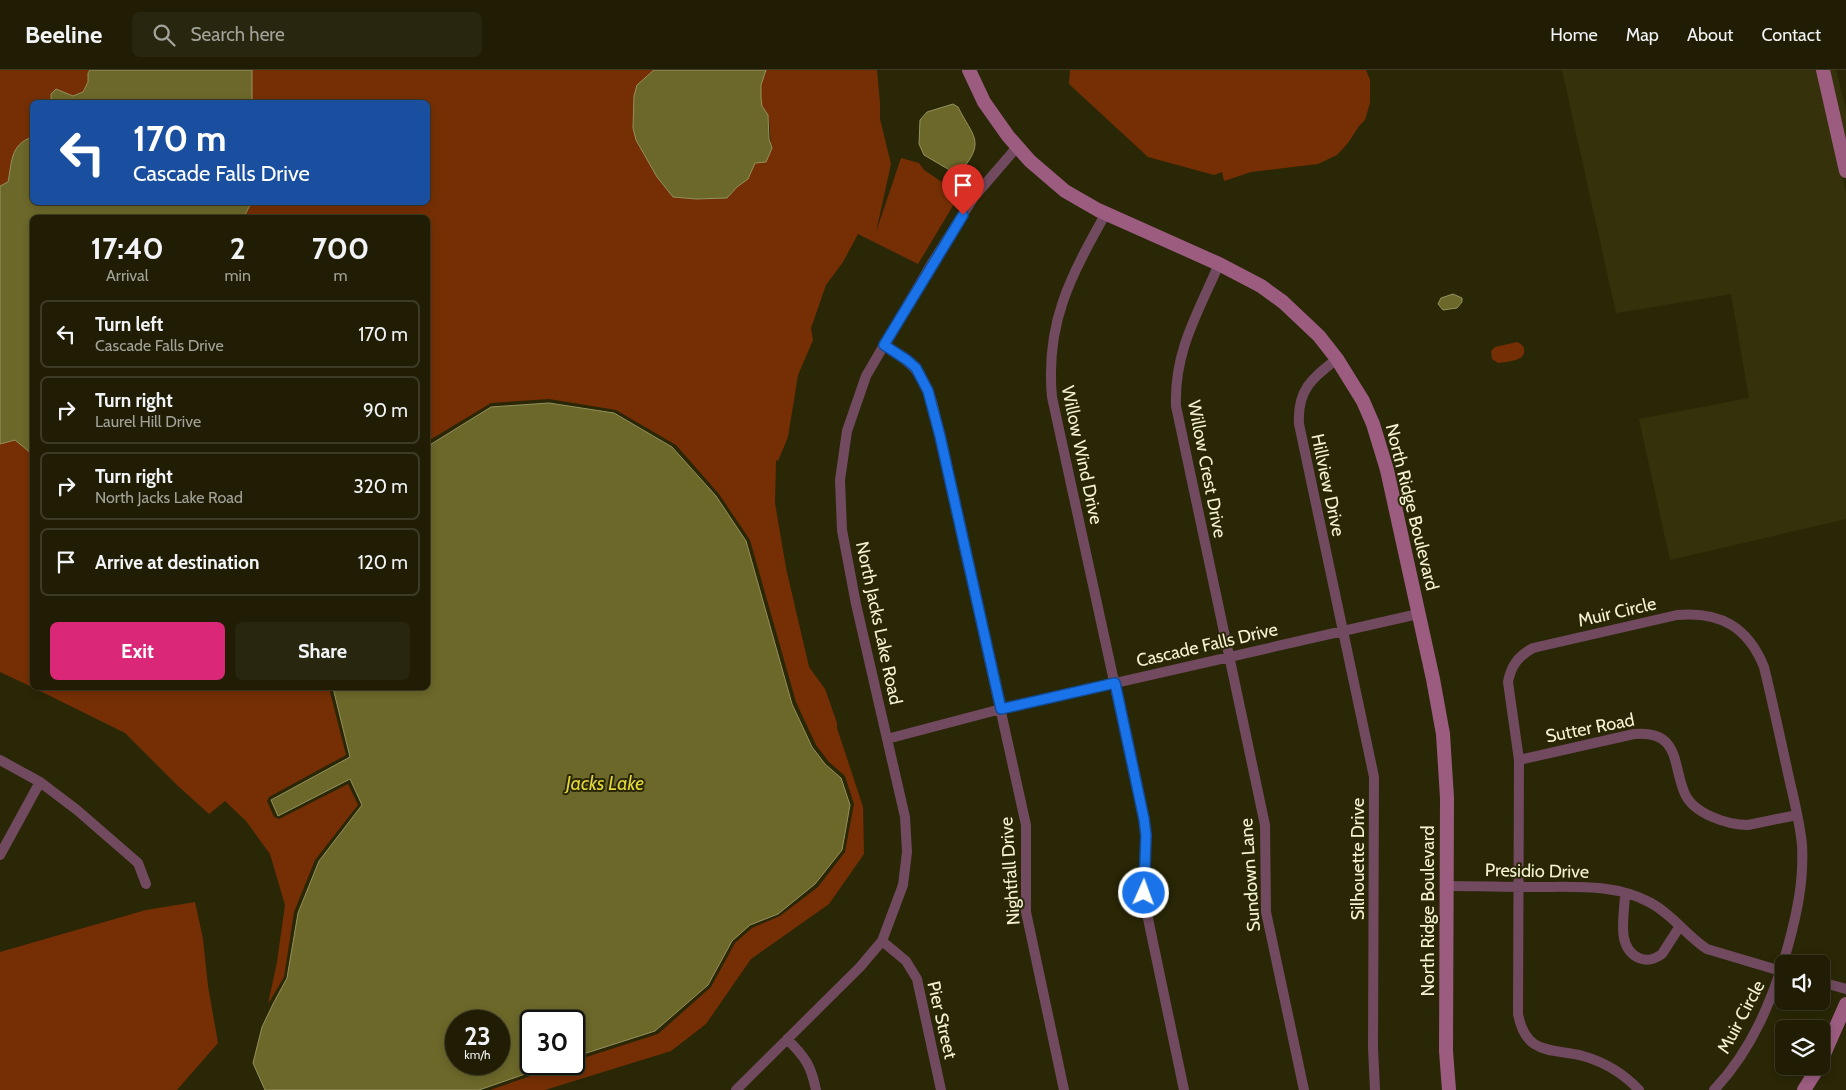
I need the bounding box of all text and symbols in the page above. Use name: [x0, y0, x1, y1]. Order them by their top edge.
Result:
search box: [132, 12, 482, 57]
text: Beeline: [25, 20, 102, 49]
icon: search: [150, 21, 178, 49]
text: Search here: [190, 23, 285, 46]
text: Home: [1550, 24, 1598, 46]
text: Map: [1626, 24, 1659, 46]
text: About: [1687, 24, 1733, 46]
text: Contact: [1761, 24, 1821, 46]
text: 170 m: [133, 117, 226, 160]
icon: left: [50, 120, 115, 185]
text: Cascade Falls Drive: [133, 160, 310, 187]
pin: [942, 164, 984, 215]
icon: arrive: [949, 171, 977, 199]
text: 17:40: [91, 230, 164, 267]
text: 2: [230, 230, 246, 267]
text: 700: [312, 230, 369, 267]
text: Arrival: [106, 266, 149, 285]
text: min: [225, 266, 251, 285]
text: m: [333, 266, 347, 285]
text: Turn left: [95, 313, 163, 336]
icon: left: [52, 320, 80, 348]
text: 170 m: [358, 323, 408, 346]
text: Cascade Falls Drive: [95, 336, 224, 355]
street label: Willow Wind Drive: [1057, 384, 1107, 526]
text: Turn right: [95, 389, 173, 412]
icon: right: [52, 396, 80, 424]
street label: Willow Crest Drive: [1183, 398, 1231, 540]
text: 90 m: [363, 399, 408, 422]
text: Laurel Hill Drive: [95, 412, 201, 431]
street label: North Ridge Boulevard: [1381, 421, 1443, 593]
street label: Hillview Drive: [1306, 432, 1350, 538]
text: Turn right: [95, 465, 173, 488]
icon: right: [52, 472, 80, 500]
text: 320 m: [354, 475, 408, 498]
text: North Jacks Lake Road: [95, 488, 243, 507]
street label: North Jacks Lake Road: [851, 539, 907, 707]
icon: arrive: [52, 548, 80, 576]
text: Arrive at destination: [95, 551, 259, 574]
text: 120 m: [358, 551, 408, 574]
street label: Muir Circle: [1576, 592, 1658, 632]
street label: Cascade Falls Drive: [1134, 618, 1280, 672]
button: Exit: [50, 622, 225, 680]
button: Share: [235, 622, 410, 680]
street label: Sutter Road: [1544, 709, 1636, 747]
water label: Jacks Lake: [564, 772, 644, 795]
street label: Silhouette Drive: [1347, 798, 1369, 920]
street label: Nightfall Drive: [995, 816, 1025, 926]
street label: Sundown Lane: [1235, 817, 1265, 933]
street label: North Ridge Boulevard: [1417, 826, 1439, 996]
street label: Presidio Drive: [1485, 859, 1589, 883]
position arrow: [1117, 866, 1169, 918]
map controls: [1775, 955, 1830, 1075]
button: sound: [1775, 955, 1830, 1010]
street label: Muir Circle: [1713, 977, 1769, 1057]
street label: Pier Street: [922, 979, 962, 1061]
speed limit sign: 30: [520, 1010, 585, 1075]
button: layers: [1775, 1020, 1830, 1075]
text: 23: [464, 1021, 491, 1051]
text: km/h: [464, 1047, 491, 1062]

